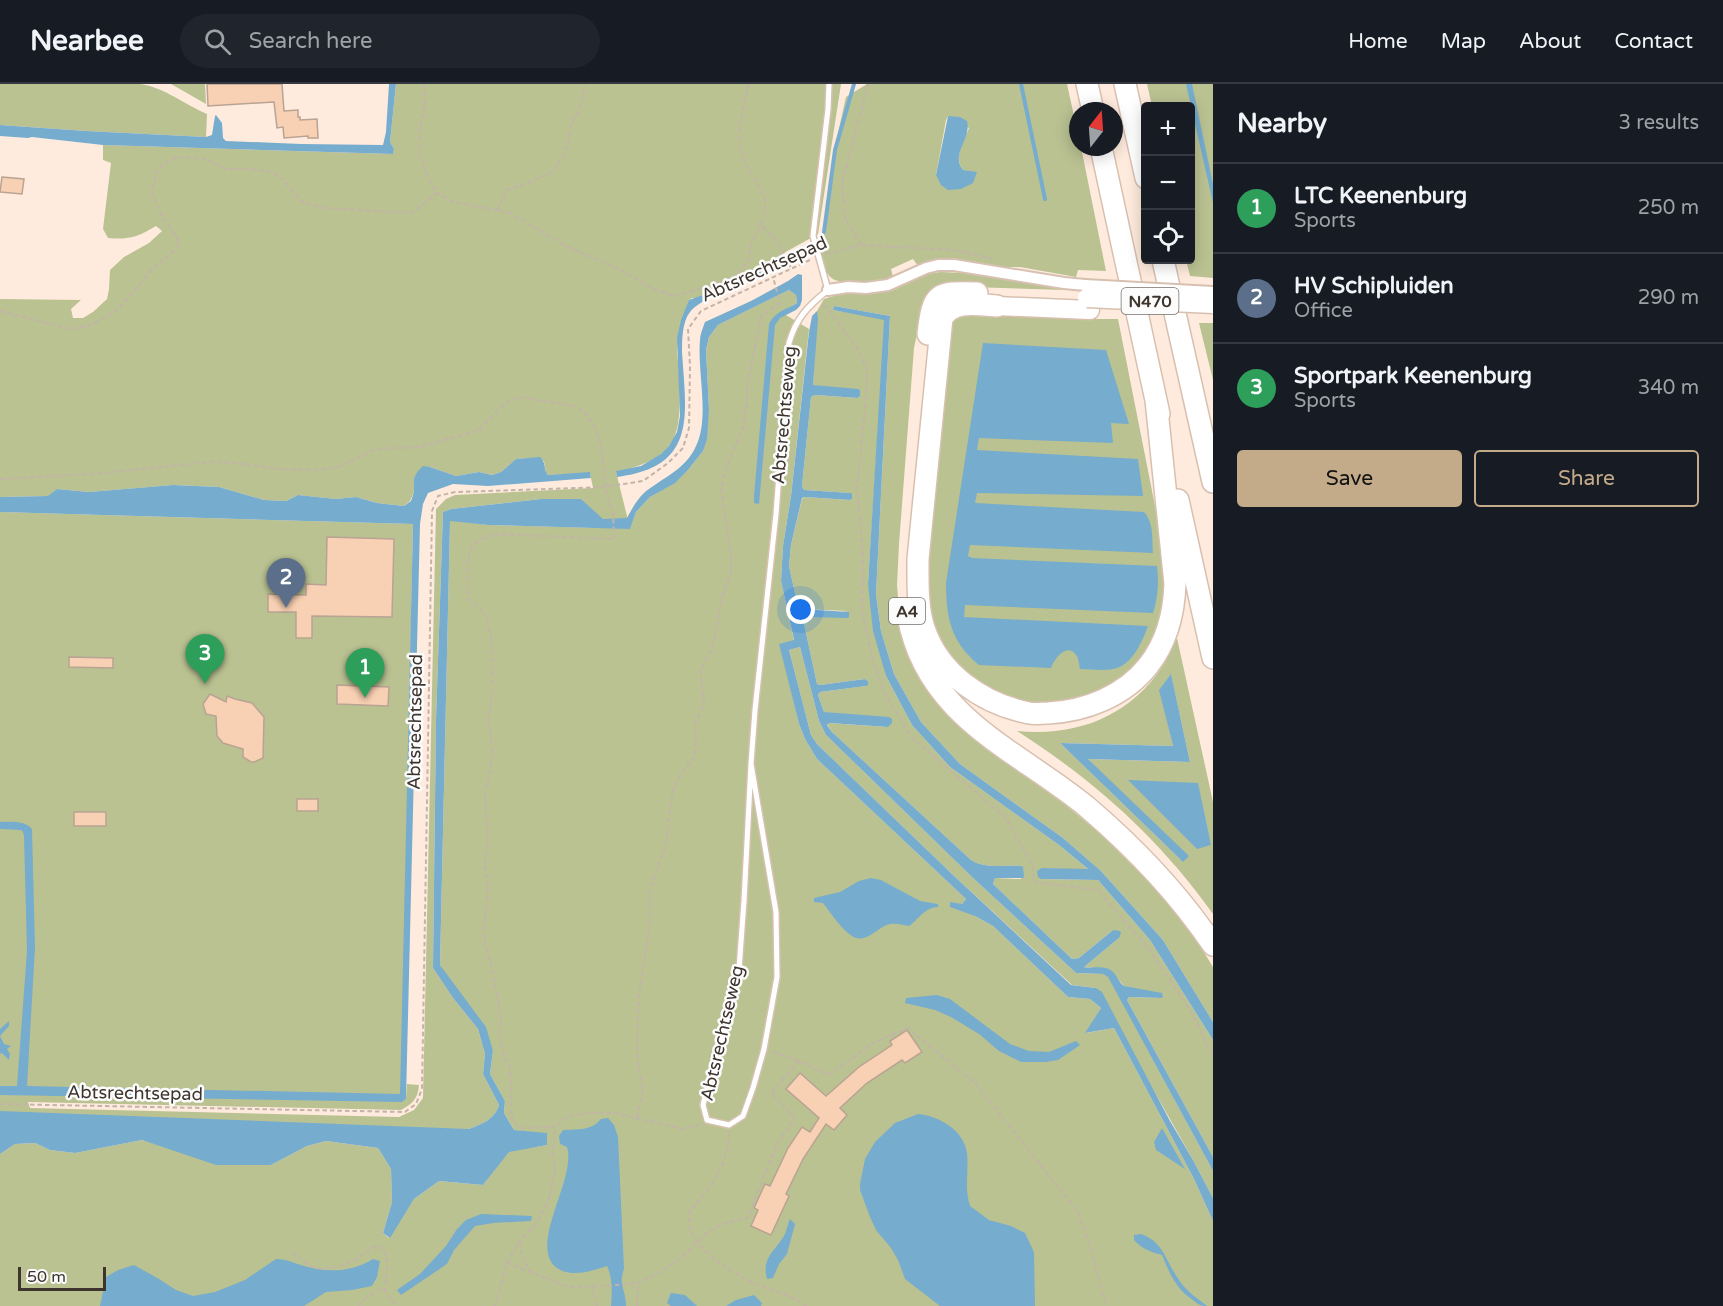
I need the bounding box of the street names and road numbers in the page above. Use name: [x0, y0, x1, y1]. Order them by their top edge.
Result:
street label: Abtsrechtsepad: [697, 231, 831, 307]
road number: N470: [1122, 288, 1178, 314]
street label: Abtsrechtseweg: [767, 345, 801, 485]
road number: A4: [889, 598, 925, 624]
street label: Abtsrechtsepad: [403, 654, 427, 790]
street label: Abtsrechtseweg: [696, 963, 748, 1103]
street label: Abtsrechtsepad: [67, 1081, 203, 1105]

